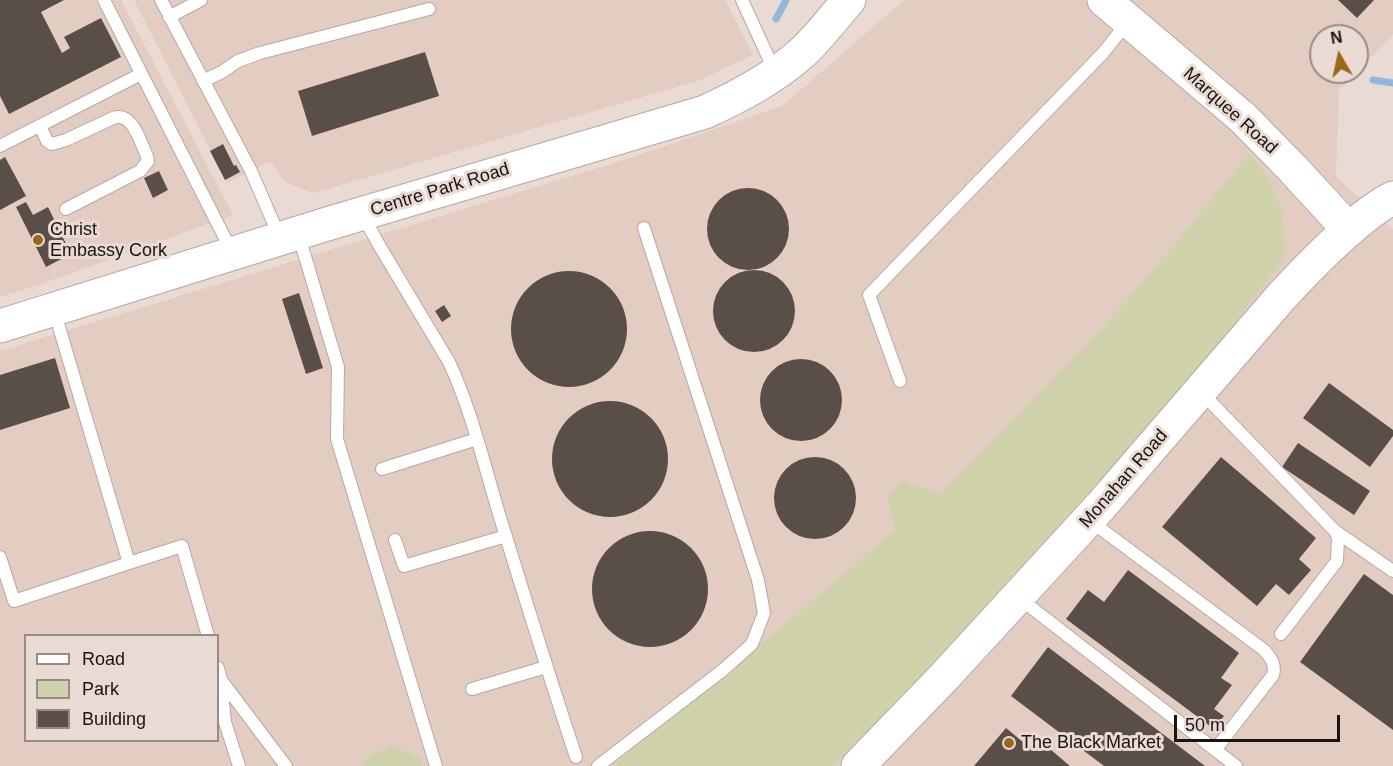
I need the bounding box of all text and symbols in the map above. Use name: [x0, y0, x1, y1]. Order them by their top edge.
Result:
north arrow: [1309, 24, 1369, 84]
text: N: [1329, 28, 1343, 47]
street label: Marquee Road: [1179, 63, 1281, 159]
street label: Centre Park Road: [368, 159, 512, 221]
place label: Christ Embassy Cork: [50, 219, 167, 262]
marker: Christ Embassy Cork: [31, 233, 45, 247]
street label: Monahan Road: [1075, 425, 1173, 533]
legend: [24, 634, 219, 742]
text: Road: [82, 649, 125, 669]
text: Park: [82, 679, 119, 699]
scale bar: [1177, 703, 1344, 741]
text: Building: [82, 709, 146, 729]
text: 50 m: [1185, 715, 1225, 735]
place label: The Black Market: [1021, 732, 1161, 754]
marker: The Black Market: [1002, 736, 1016, 750]

